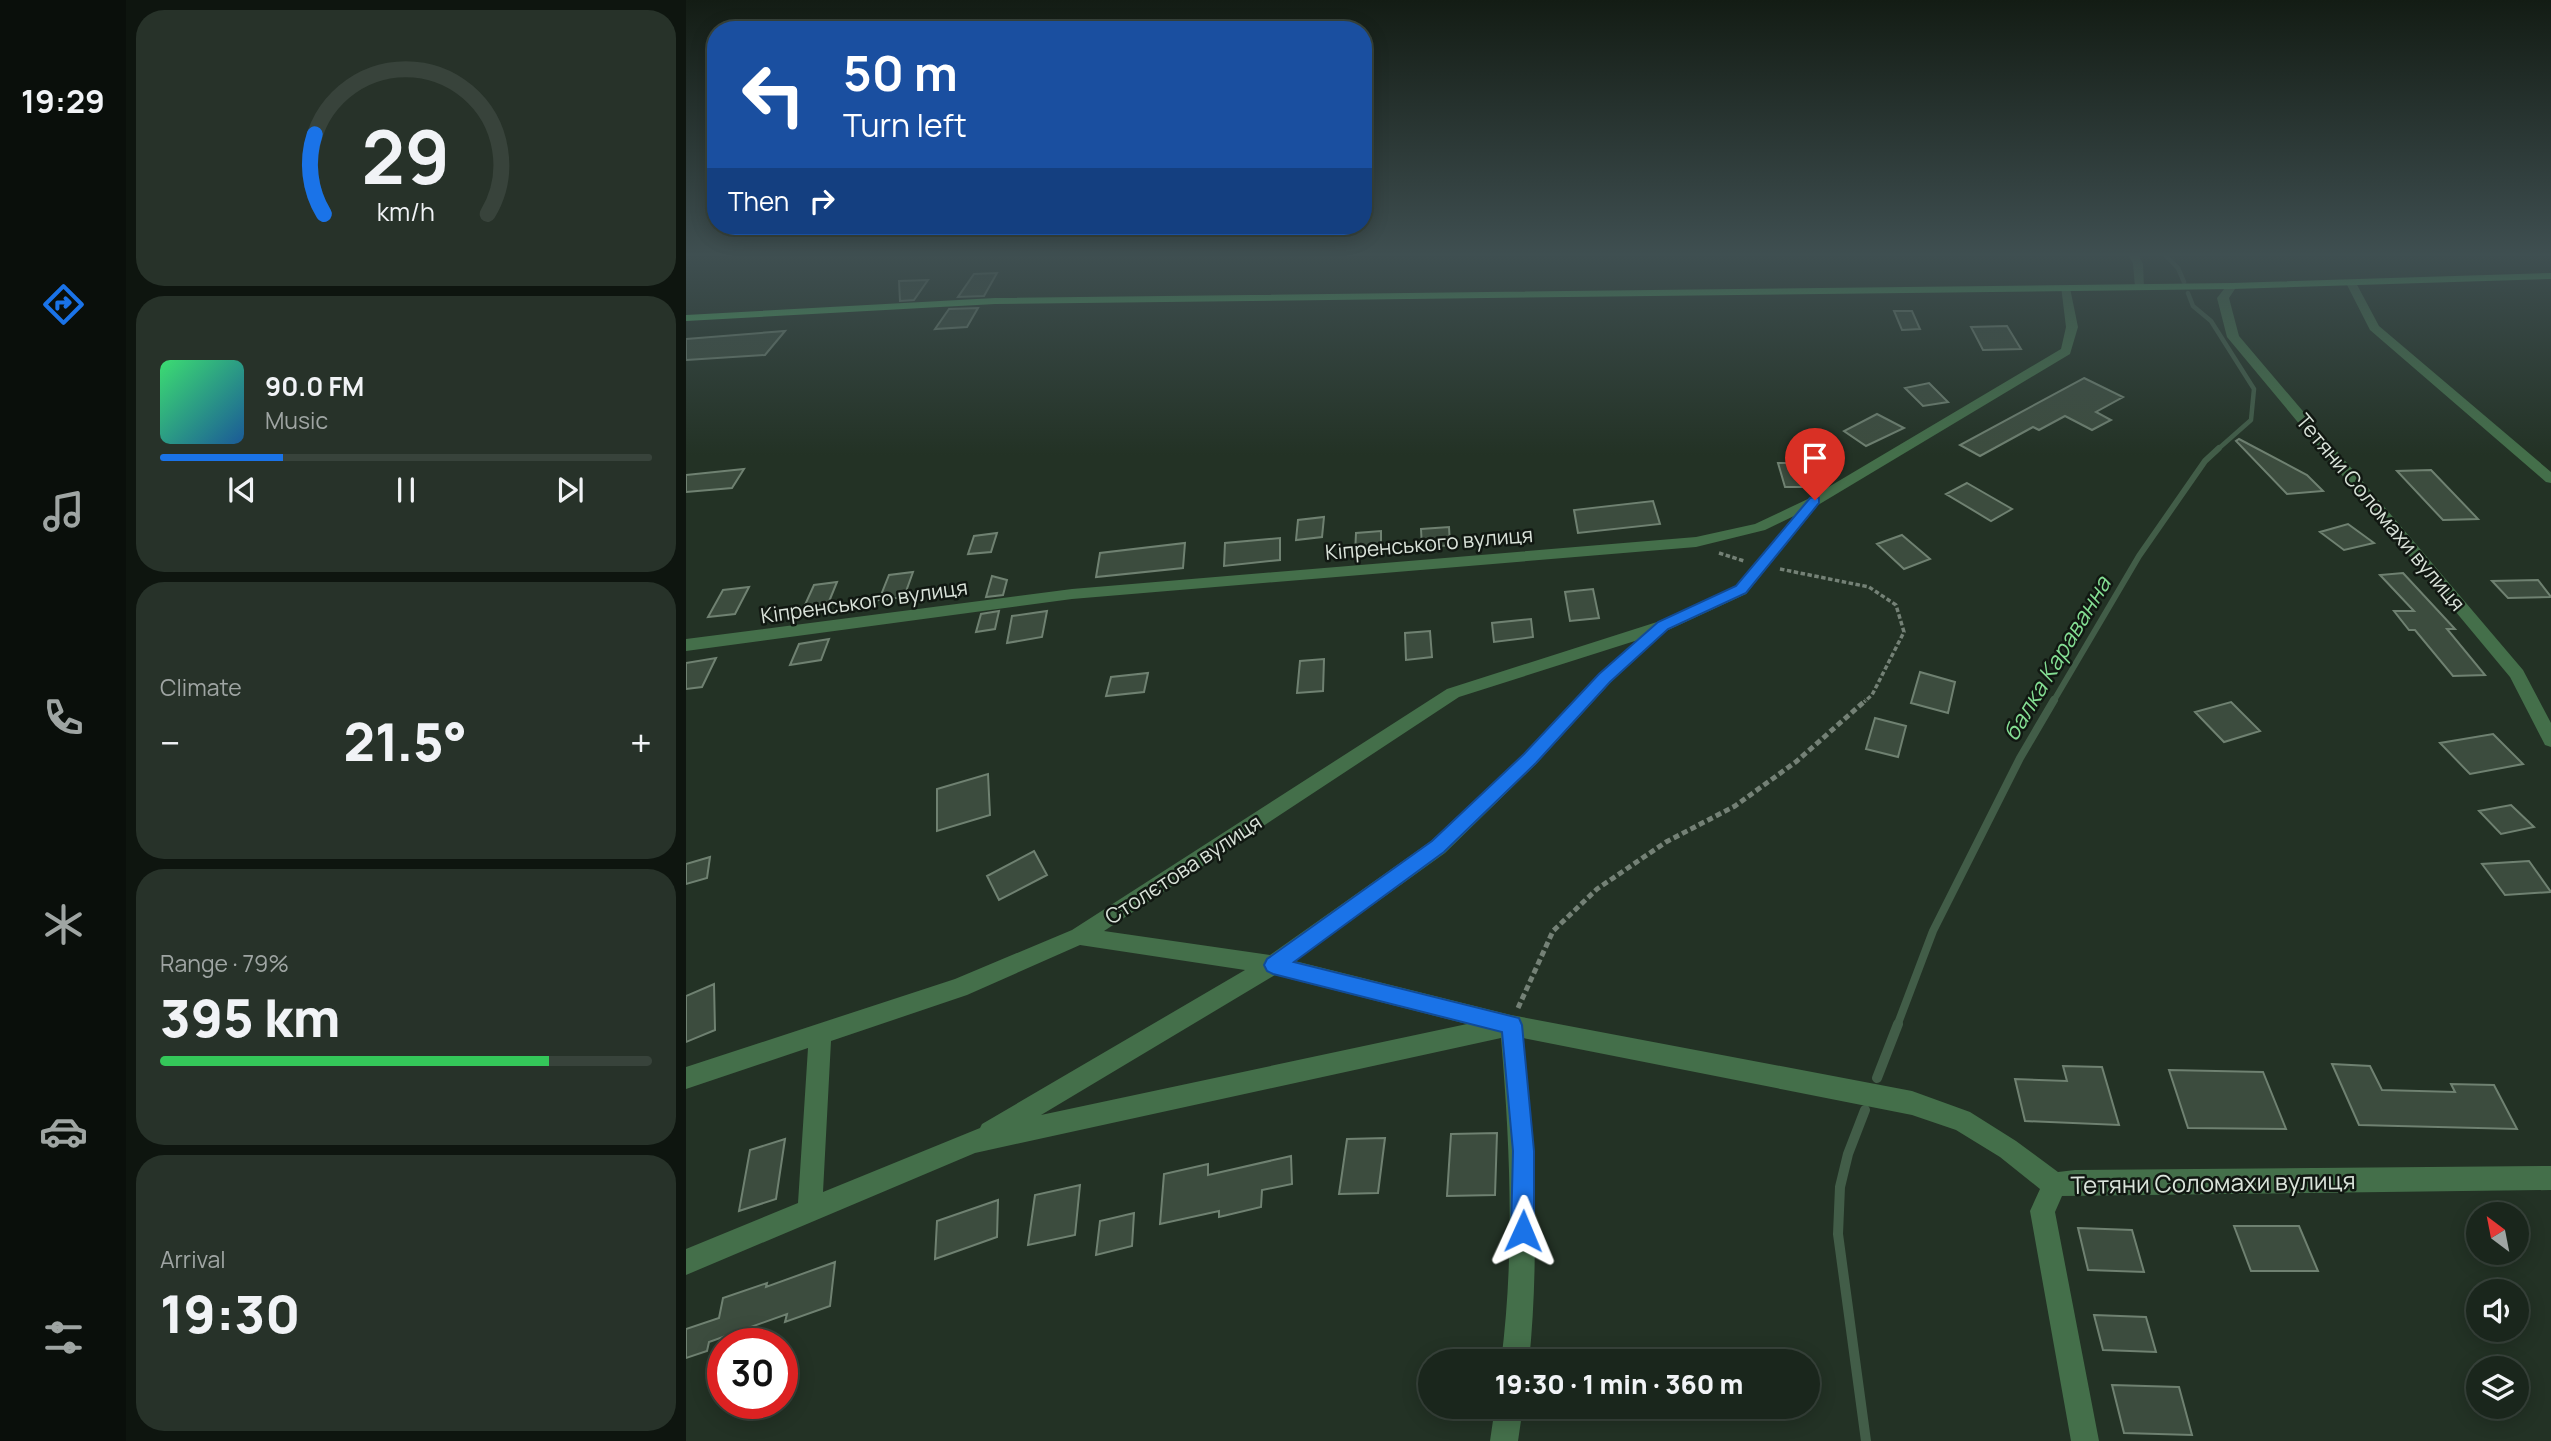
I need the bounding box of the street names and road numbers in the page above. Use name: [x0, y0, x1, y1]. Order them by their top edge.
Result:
street label: Тетяни Соломахи вулиця: [2290, 407, 2472, 617]
street label: Кіпренського вулиця: [1324, 520, 1534, 566]
street label: Кіпренського вулиця: [759, 573, 969, 629]
street label: Столєтова вулиця: [1099, 808, 1267, 930]
street label: Тетяни Соломахи вулиця: [2070, 1163, 2356, 1201]

